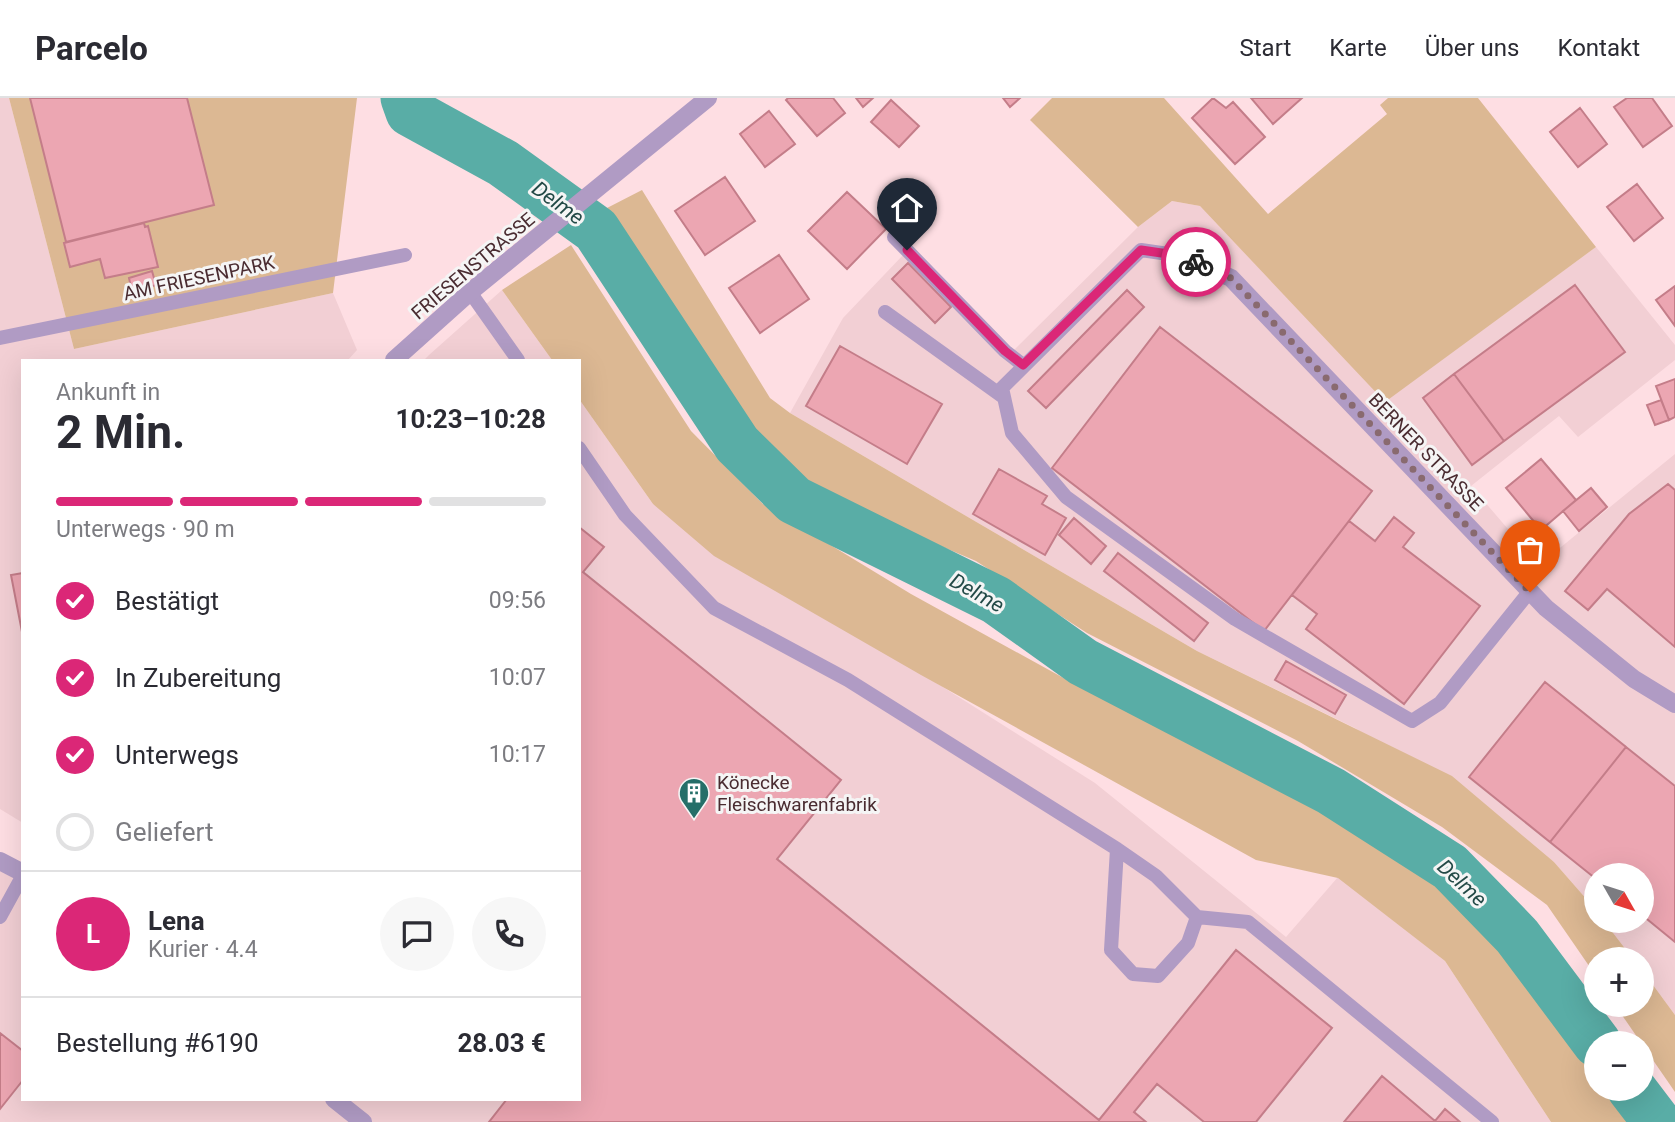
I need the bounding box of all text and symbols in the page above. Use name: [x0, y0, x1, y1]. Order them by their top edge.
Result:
text: Parcelo: [35, 29, 148, 68]
text: Start: [1240, 34, 1291, 62]
text: Karte: [1329, 34, 1387, 62]
text: Über uns: [1425, 34, 1519, 62]
text: Kontakt: [1557, 34, 1640, 62]
water label: Delme: [528, 176, 589, 230]
pin: [877, 178, 937, 250]
icon: home: [888, 189, 926, 227]
street label: FRIESENSTRASSE: [407, 208, 539, 324]
courier: [1161, 227, 1231, 297]
icon: bike: [1177, 243, 1215, 281]
street label: AM FRIESENPARK: [121, 251, 277, 305]
text: Ankunft in: [56, 379, 160, 406]
street label: BERNER STRASSE: [1364, 388, 1488, 516]
text: 10:23–10:28: [396, 404, 546, 434]
text: 2 Min.: [56, 405, 185, 459]
text: Unterwegs · 90 m: [56, 516, 235, 543]
pin: [1500, 520, 1560, 592]
icon: bag: [1511, 531, 1549, 569]
water label: Delme: [946, 568, 1008, 618]
icon: check: [56, 582, 94, 620]
text: Bestätigt: [115, 586, 219, 616]
text: 09:56: [489, 587, 546, 614]
icon: check: [56, 659, 94, 697]
text: In Zubereitung: [115, 663, 281, 693]
text: 10:07: [489, 664, 546, 691]
icon: check: [56, 736, 94, 774]
text: Unterwegs: [115, 740, 239, 770]
text: 10:17: [489, 741, 546, 768]
place label: Könecke Fleischwarenfabrik: [717, 771, 877, 816]
building icon: Könecke Fleischwarenfabrik: [677, 776, 711, 820]
text: Geliefert: [115, 817, 213, 847]
water label: Delme: [1433, 855, 1491, 912]
north arrow: [1584, 863, 1654, 933]
map controls: [1584, 863, 1654, 1101]
button: chat: [380, 897, 454, 971]
button: phone: [472, 897, 546, 971]
text: Lena: [148, 906, 205, 936]
text: L: [86, 919, 100, 949]
text: Kurier · 4.4: [148, 936, 258, 963]
button: +: [1584, 947, 1654, 1017]
text: Bestellung #6190: [56, 1028, 259, 1058]
text: 28.03 €: [457, 1028, 546, 1058]
button: −: [1584, 1031, 1654, 1101]

